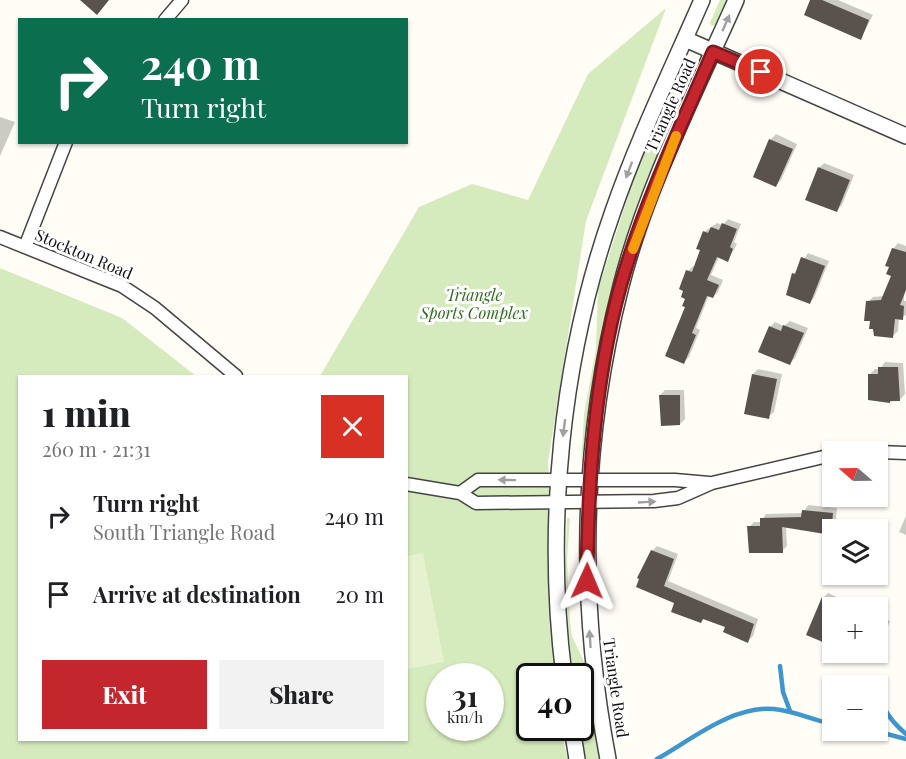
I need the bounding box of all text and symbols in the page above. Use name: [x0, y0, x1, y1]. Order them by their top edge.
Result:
one-way arrow: [721, 15, 730, 32]
text: 240 m: [141, 35, 260, 91]
icon: right: [42, 42, 120, 120]
pin: [735, 46, 786, 97]
street label: Triangle Road: [640, 55, 700, 155]
icon: arrive: [744, 55, 777, 88]
text: Turn right: [141, 89, 266, 125]
one-way arrow: [623, 162, 633, 180]
street label: Stockton Road: [32, 224, 136, 284]
park label: Triangle Sports Complex: [419, 284, 528, 323]
text: 1 min: [42, 388, 131, 436]
button: close: [321, 395, 384, 458]
one-way arrow: [560, 419, 569, 438]
text: 260 m · 21:31: [42, 435, 151, 462]
north arrow: [822, 441, 888, 507]
map controls: [822, 441, 888, 741]
one-way arrow: [498, 476, 517, 485]
text: Turn right: [93, 488, 199, 518]
one-way arrow: [637, 497, 656, 506]
icon: right: [42, 500, 75, 533]
text: 240 m: [324, 501, 384, 531]
text: South Triangle Road: [93, 518, 275, 545]
button: layers: [822, 519, 888, 585]
position arrow: [555, 549, 619, 613]
icon: arrive: [42, 578, 75, 611]
text: Arrive at destination: [93, 579, 301, 609]
text: 20 m: [335, 579, 384, 609]
button: +: [822, 597, 888, 663]
one-way arrow: [585, 629, 595, 648]
street label: Triangle Road: [599, 637, 634, 739]
button: Exit: [42, 660, 207, 729]
button: Share: [219, 660, 384, 729]
speed limit sign: 40: [516, 663, 594, 741]
text: 31: [452, 675, 478, 715]
button: −: [822, 675, 888, 741]
text: km/h: [447, 707, 483, 727]

